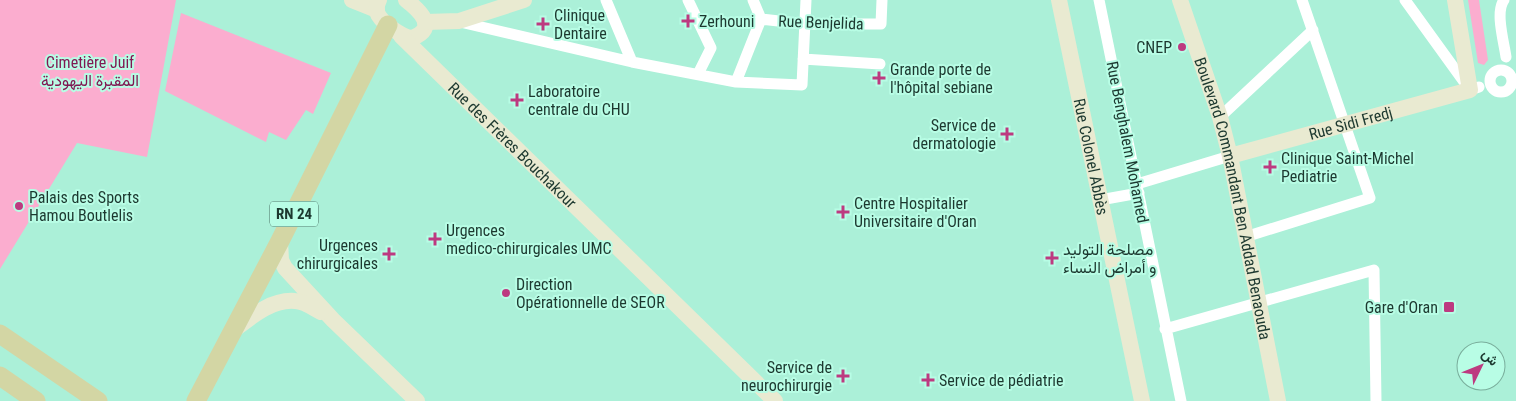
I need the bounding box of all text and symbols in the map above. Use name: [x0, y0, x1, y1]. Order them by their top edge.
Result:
place label: Clinique Dentaire: [554, 6, 607, 43]
place label: Zerhouni: [699, 12, 755, 31]
street label: Rue Benjelida: [778, 12, 864, 33]
marker: Zerhouni: [681, 14, 695, 28]
marker: Clinique Dentaire: [536, 17, 550, 31]
place label: CNEP: [1136, 38, 1172, 57]
marker: CNEP: [1176, 41, 1188, 53]
park label: Cimetière Juif المقبرة اليهودية: [41, 53, 139, 91]
street label: Boulevard Commandant Ben Addad Benaouda: [1190, 55, 1275, 341]
place label: Grande porte de l'hôpital sebiane: [890, 60, 993, 97]
street label: Rue Benghalem Mohamed: [1102, 60, 1153, 225]
marker: Grande porte de l'hôpital sebiane: [872, 71, 886, 85]
street label: Rue des Frères Bouchakour: [444, 78, 581, 212]
place label: Laboratoire centrale du CHU: [528, 82, 630, 119]
marker: Laboratoire centrale du CHU: [510, 93, 524, 107]
street label: Rue Colonel Abbès: [1070, 97, 1112, 217]
street label: Rue Sidi Fredj: [1307, 103, 1395, 144]
place label: Service de dermatologie: [913, 116, 996, 153]
marker: Service de dermatologie: [1000, 127, 1014, 141]
place label: Clinique Saint-Michel Pediatrie: [1281, 149, 1414, 186]
marker: Clinique Saint-Michel Pediatrie: [1263, 160, 1277, 174]
place label: Palais des Sports Hamou Boutlelis: [29, 188, 139, 225]
place label: Centre Hospitalier Universitaire d'Oran: [854, 194, 977, 231]
marker: Palais des Sports Hamou Boutlelis: [13, 200, 25, 212]
road number: RN 24: [270, 202, 318, 226]
marker: Centre Hospitalier Universitaire d'Oran: [836, 205, 850, 219]
place label: Urgences medico-chirurgicales UMC: [446, 221, 612, 258]
marker: Urgences medico-chirurgicales UMC: [428, 232, 442, 246]
place label: Urgences chirurgicales: [297, 236, 378, 273]
place label: مصلحة التوليد و أمراض النساء: [1063, 240, 1156, 278]
marker: Urgences chirurgicales: [382, 247, 396, 261]
marker: مصلحة التوليد و أمراض النساء: [1045, 251, 1059, 265]
place label: Direction Opérationnelle de SEOR: [516, 275, 665, 312]
marker: Direction Opérationnelle de SEOR: [500, 287, 512, 299]
place label: Gare d'Oran: [1365, 298, 1438, 317]
marker: Gare d'Oran: [1442, 300, 1456, 314]
north arrow: [1456, 341, 1506, 391]
text: ش: [1478, 346, 1502, 370]
place label: Service de neurochirurgie: [741, 358, 832, 395]
marker: Service de neurochirurgie: [836, 369, 850, 383]
place label: Service de pédiatrie: [939, 371, 1063, 390]
marker: Service de pédiatrie: [921, 373, 935, 387]

